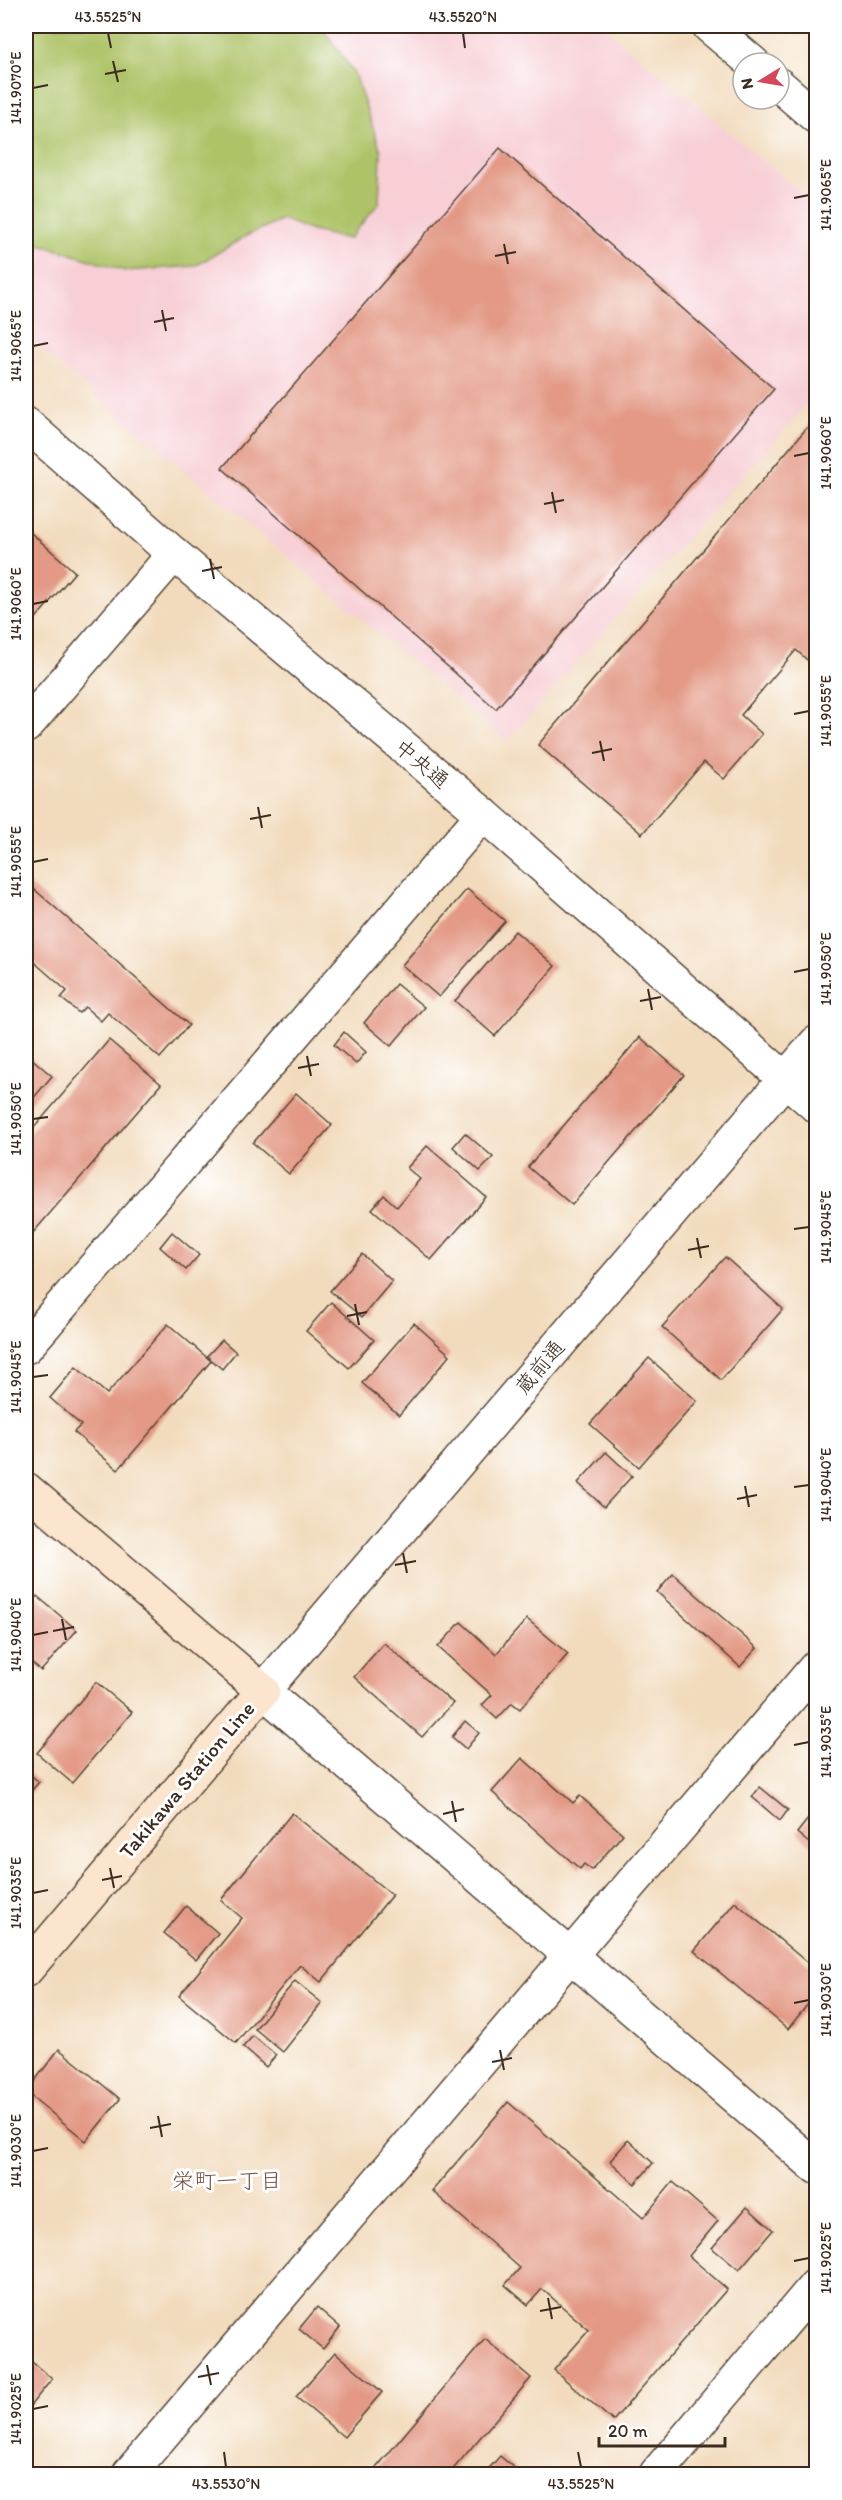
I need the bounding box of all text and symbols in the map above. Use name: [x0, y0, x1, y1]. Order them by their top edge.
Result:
text: 43.5525°N: [75, 8, 141, 26]
text: 43.5520°N: [429, 8, 497, 26]
text: 141.9070°E: [7, 51, 25, 125]
north arrow: [731, 51, 791, 111]
text: N: [736, 77, 757, 91]
text: 141.9065°E: [817, 159, 835, 231]
text: 141.9065°E: [7, 310, 25, 382]
text: 141.9060°E: [817, 416, 835, 490]
text: 141.9060°E: [7, 567, 25, 641]
text: 141.9055°E: [817, 675, 835, 747]
street label: 中央通: [390, 734, 454, 793]
text: 141.9055°E: [7, 826, 25, 898]
text: 141.9050°E: [817, 932, 835, 1006]
text: 141.9050°E: [7, 1082, 25, 1156]
text: 141.9045°E: [817, 1190, 835, 1264]
street label: 蔵前通: [510, 1335, 569, 1399]
text: 141.9045°E: [7, 1340, 25, 1414]
text: 141.9040°E: [817, 1448, 835, 1522]
text: 141.9040°E: [7, 1598, 25, 1672]
street label: Takikawa Station Line: [114, 1696, 260, 1863]
text: 141.9035°E: [817, 1706, 835, 1778]
text: 141.9035°E: [7, 1857, 25, 1929]
text: 141.9030°E: [817, 1963, 835, 2037]
text: 141.9030°E: [7, 2114, 25, 2188]
district label: 栄町一丁目: [172, 2167, 282, 2194]
text: 141.9025°E: [817, 2222, 835, 2294]
text: 141.9025°E: [7, 2373, 25, 2445]
scale bar: [599, 2410, 725, 2448]
text: 20 m: [608, 2420, 648, 2442]
text: 43.5530°N: [192, 2475, 260, 2493]
text: 43.5525°N: [548, 2475, 614, 2493]

